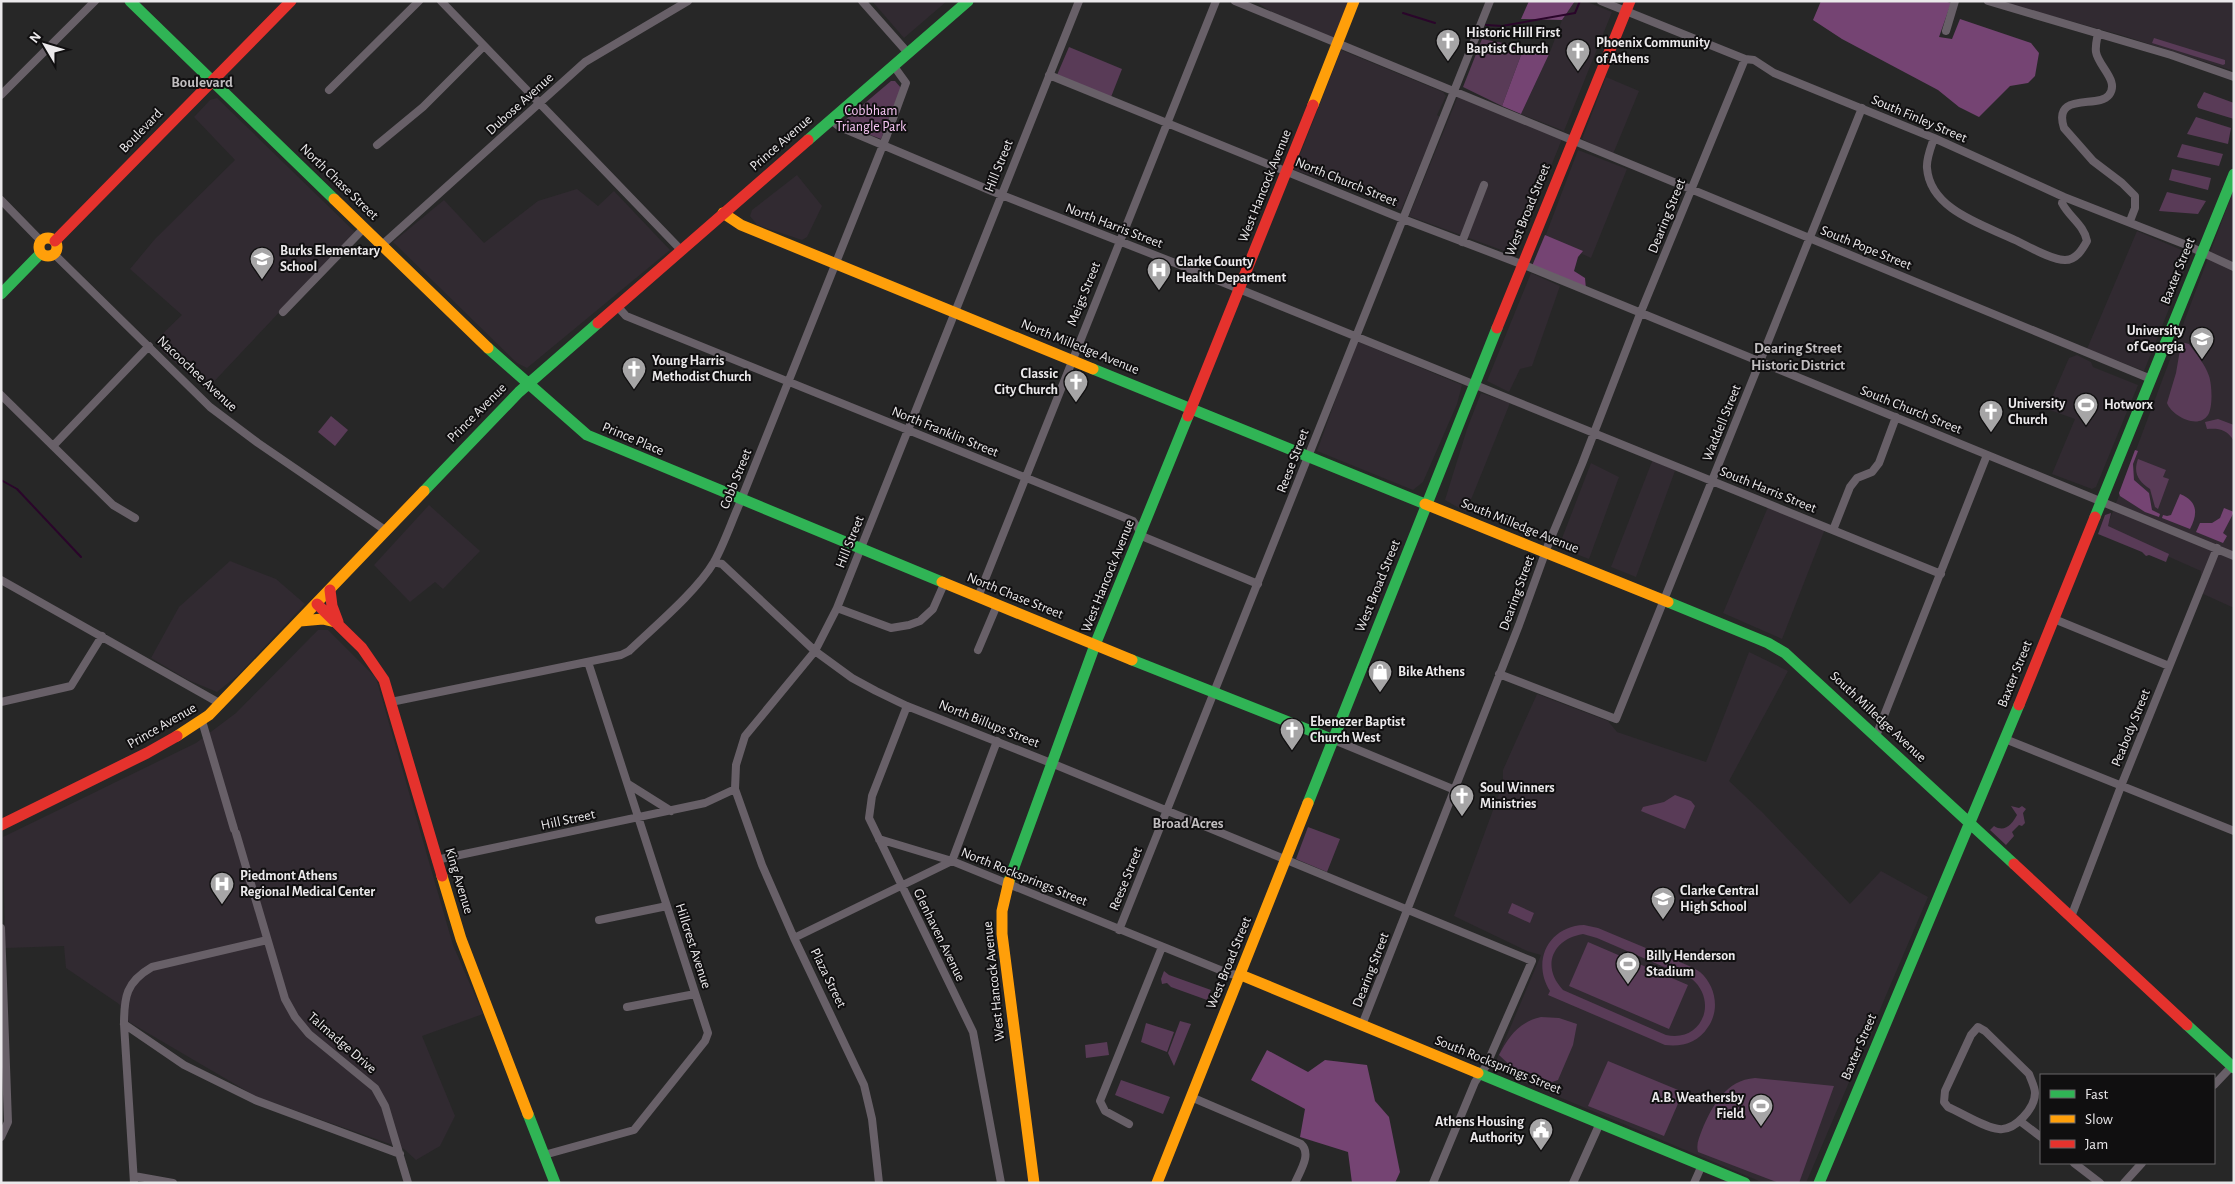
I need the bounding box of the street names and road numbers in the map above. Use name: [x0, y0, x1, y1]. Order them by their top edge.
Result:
street label: Dubose Avenue: [484, 70, 556, 138]
street label: South Finley Street: [1869, 93, 1969, 146]
street label: Boulevard: [117, 106, 165, 156]
street label: Prince Avenue: [747, 112, 815, 174]
street label: West Hancock Avenue: [1236, 128, 1294, 244]
street label: Hill Street: [982, 137, 1016, 194]
street label: North Chase Street: [297, 141, 381, 223]
street label: North Church Street: [1293, 155, 1399, 209]
street label: West Broad Street: [1503, 161, 1553, 258]
street label: Dearing Street: [1646, 176, 1688, 255]
street label: North Harris Street: [1063, 201, 1165, 251]
street label: South Pope Street: [1818, 223, 1914, 273]
street label: Baxter Street: [2158, 235, 2198, 306]
street label: Meigs Street: [1065, 259, 1103, 328]
street label: North Milledge Avenue: [1019, 317, 1141, 377]
street label: Nacoochee Avenue: [154, 334, 240, 414]
street label: Prince Avenue: [445, 381, 509, 445]
street label: Waddell Street: [1700, 382, 1744, 463]
street label: South Church Street: [1858, 383, 1964, 437]
street label: North Franklin Street: [890, 404, 1001, 460]
street label: Prince Place: [600, 420, 666, 458]
street label: Reese Street: [1274, 427, 1312, 495]
street label: Cobb Street: [718, 446, 755, 511]
street label: South Harris Street: [1718, 464, 1819, 516]
street label: South Milledge Avenue: [1459, 496, 1581, 556]
street label: Hill Street: [833, 513, 867, 570]
street label: West Hancock Avenue: [1079, 518, 1137, 634]
street label: West Broad Street: [1353, 537, 1403, 634]
street label: Dearing Street: [1497, 553, 1537, 633]
street label: North Chase Street: [965, 570, 1066, 622]
street label: Baxter Street: [1995, 638, 2035, 709]
street label: South Milledge Avenue: [1827, 669, 1929, 765]
street label: Peabody Street: [2109, 687, 2153, 769]
street label: North Billups Street: [937, 697, 1042, 751]
street label: Prince Avenue: [125, 701, 199, 751]
street label: Hill Street: [540, 807, 597, 833]
street label: North Rocksprings Street: [959, 845, 1090, 909]
street label: Reese Street: [1107, 845, 1145, 913]
street label: King Avenue: [442, 846, 476, 916]
street label: Glenhaven Avenue: [910, 886, 968, 984]
street label: Hillcrest Avenue: [673, 902, 713, 990]
street label: West Broad Street: [1204, 914, 1254, 1011]
street label: West Hancock Avenue: [981, 920, 1007, 1042]
street label: Dearing Street: [1350, 930, 1392, 1009]
street label: Plaza Street: [808, 946, 849, 1011]
street label: Talmadge Drive: [305, 1010, 379, 1076]
street label: Baxter Street: [1839, 1011, 1879, 1082]
street label: South Rocksprings Street: [1433, 1033, 1564, 1097]

